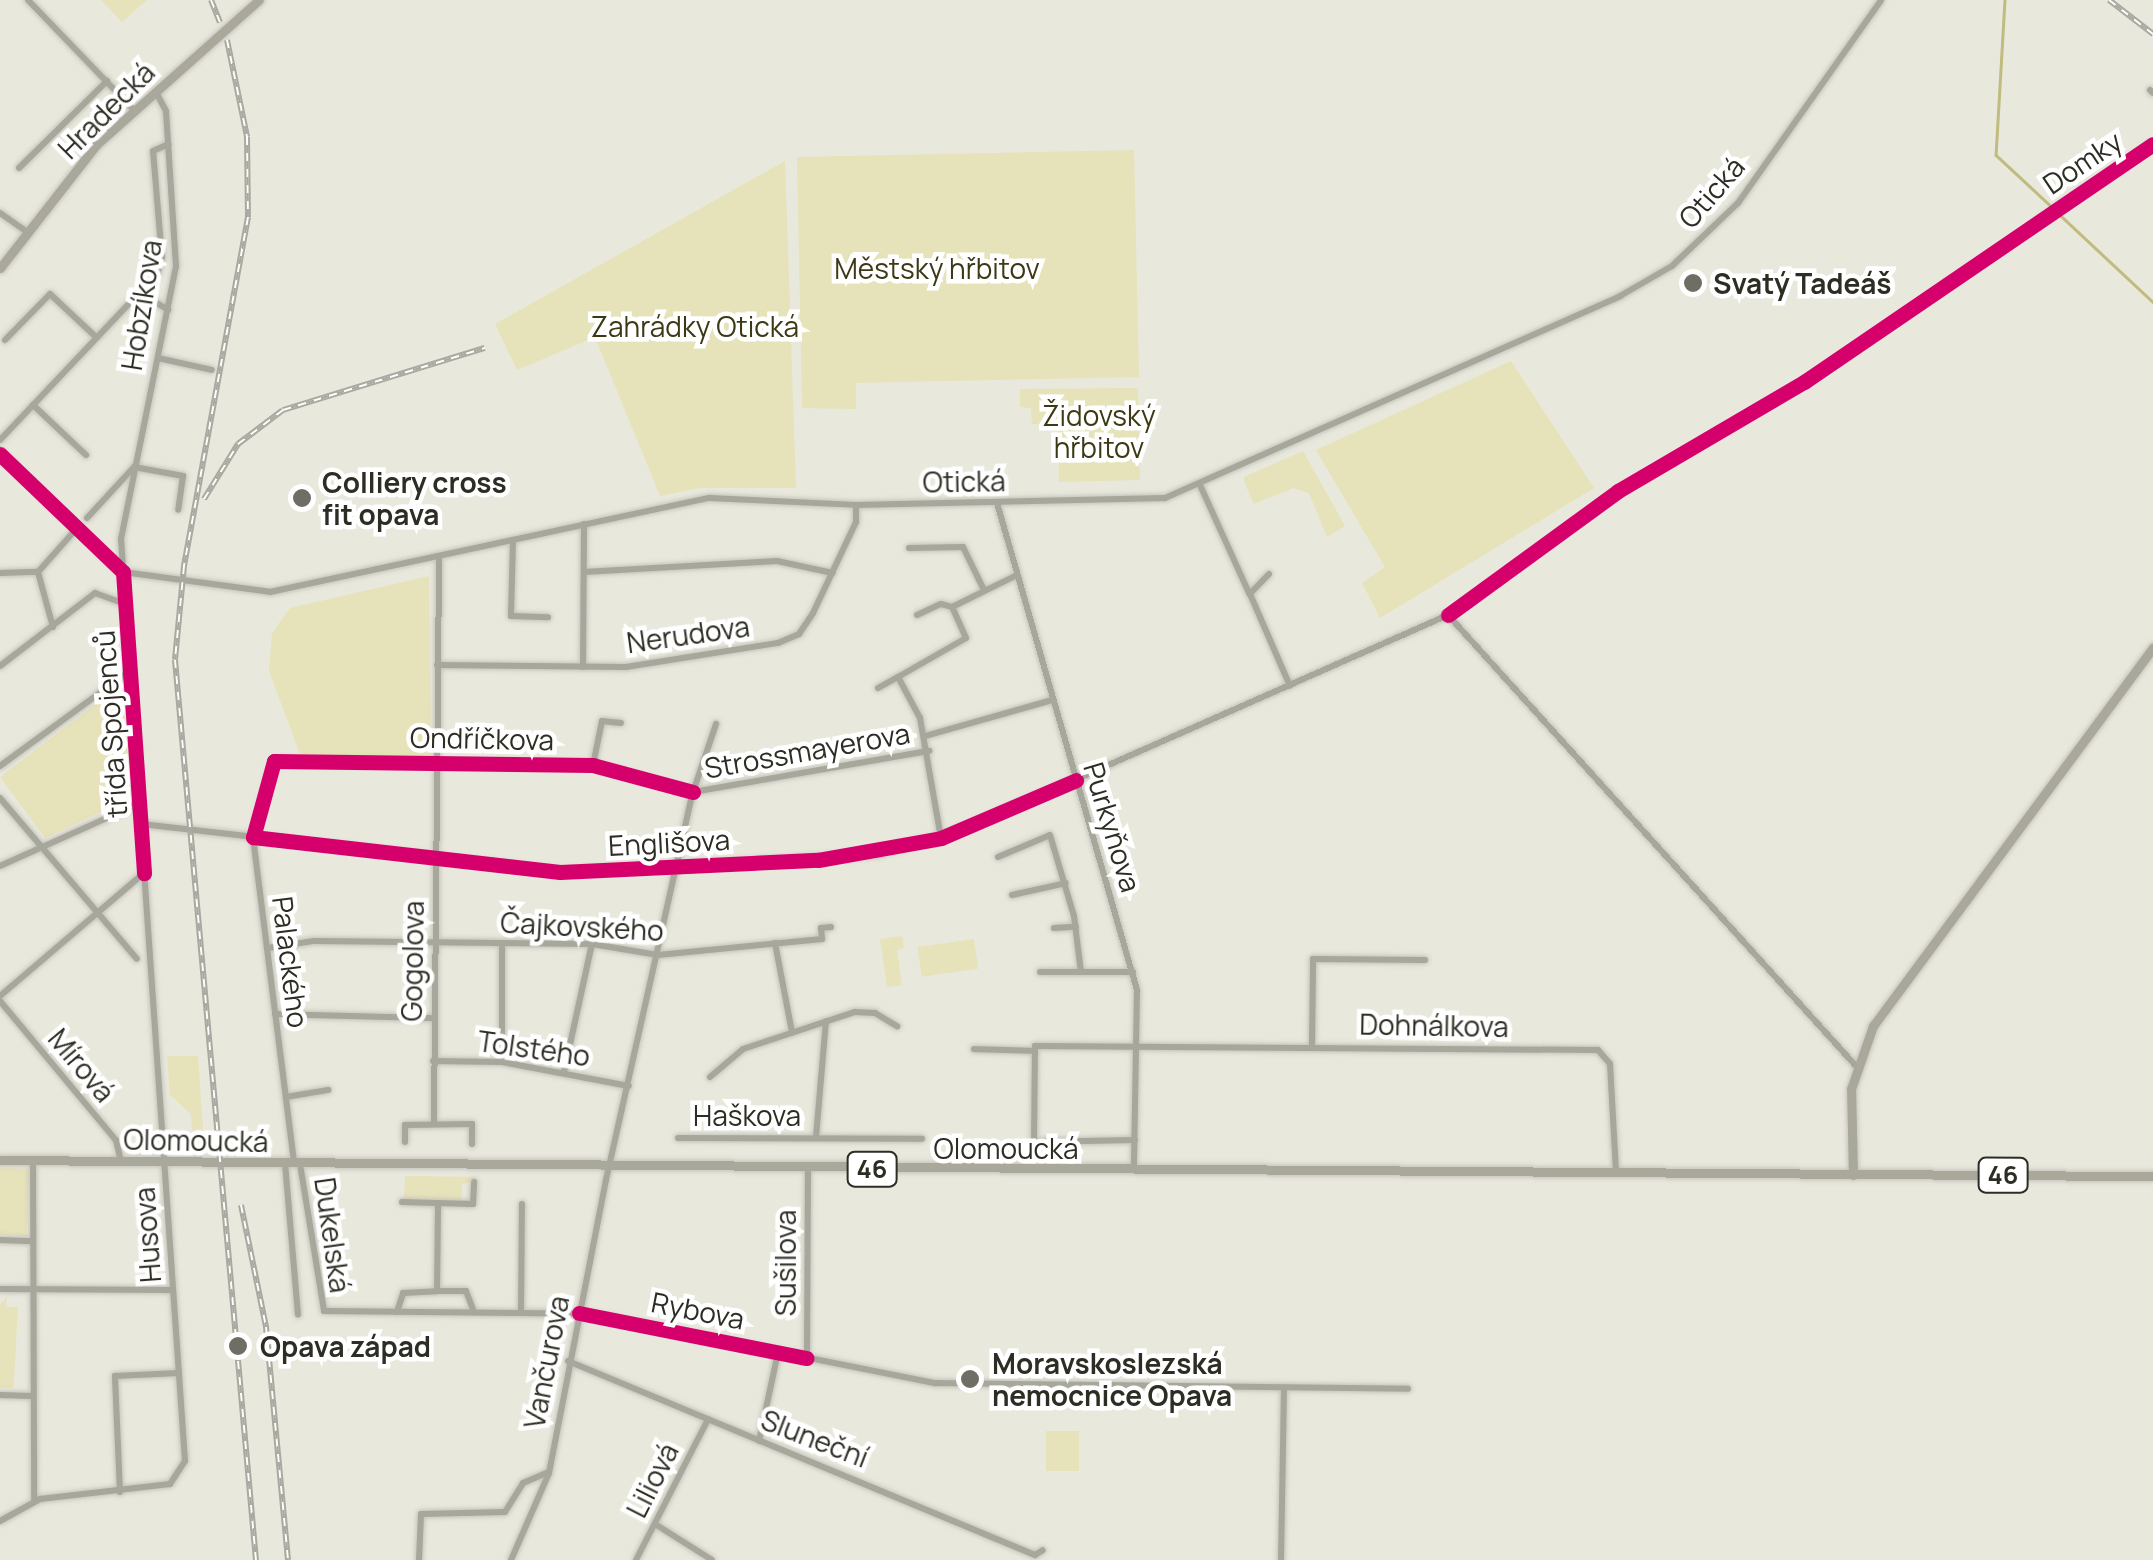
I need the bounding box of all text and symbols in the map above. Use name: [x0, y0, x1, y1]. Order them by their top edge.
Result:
street label: Hradecká: [51, 55, 161, 165]
street label: Domky: [2036, 124, 2128, 200]
street label: Otická: [1671, 150, 1751, 234]
street label: Hobzíkova: [114, 237, 168, 373]
park label: Městský hřbitov: [834, 251, 1040, 285]
place label: Svatý Tadeáš: [1713, 266, 1891, 300]
marker: Svatý Tadeáš: [1682, 272, 1704, 294]
park label: Zahrádky Otická: [591, 309, 799, 343]
park label: Židovský hřbitov: [1042, 398, 1156, 464]
street label: Otická: [922, 463, 1006, 499]
place label: Colliery cross fit opava: [322, 465, 507, 531]
marker: Colliery cross fit opava: [291, 487, 313, 509]
street label: Nerudova: [624, 609, 752, 659]
street label: třída Spojenců: [87, 629, 133, 819]
street label: Strossmayerova: [702, 715, 912, 785]
street label: Ondříčkova: [410, 720, 554, 756]
street label: Purkyňova: [1077, 758, 1149, 896]
street label: Englišova: [607, 822, 731, 862]
street label: Palackého: [266, 894, 316, 1030]
street label: Gogolova: [394, 900, 430, 1022]
street label: Čajkovského: [500, 905, 664, 947]
street label: Dohnálkova: [1359, 1007, 1509, 1043]
street label: Mírová: [42, 1022, 122, 1108]
street label: Tolstého: [476, 1023, 592, 1073]
street label: Haškova: [693, 1098, 801, 1132]
street label: Olomoucká: [123, 1122, 269, 1158]
street label: Olomoucká: [933, 1131, 1079, 1165]
road number: 46: [844, 1149, 900, 1189]
road number: 46: [1976, 1155, 2030, 1195]
street label: Dukelská: [308, 1175, 358, 1295]
street label: Husova: [127, 1186, 167, 1284]
street label: Sušilova: [768, 1210, 802, 1316]
street label: Rybova: [649, 1285, 747, 1335]
street label: Vančurova: [517, 1293, 575, 1431]
place label: Opava západ: [260, 1329, 431, 1363]
marker: Opava západ: [225, 1333, 251, 1359]
place label: Moravskoslezská nemocnice Opava: [992, 1346, 1232, 1412]
marker: Moravskoslezská nemocnice Opava: [957, 1366, 983, 1392]
street label: Sluneční: [757, 1402, 873, 1474]
street label: Liliová: [619, 1437, 685, 1523]

